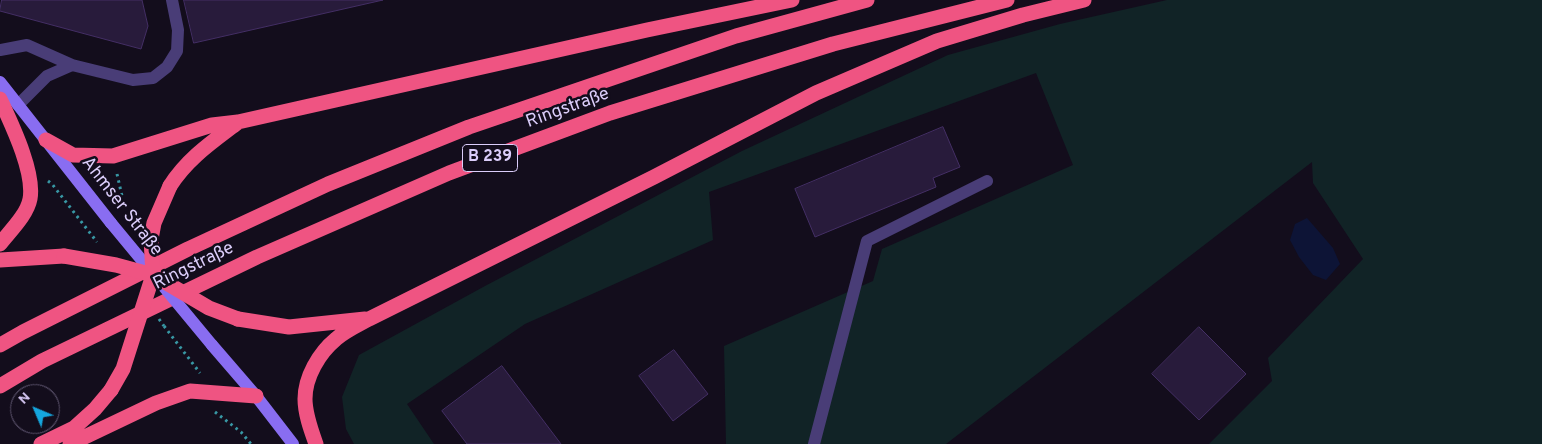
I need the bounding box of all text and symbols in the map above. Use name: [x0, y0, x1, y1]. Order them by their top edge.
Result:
street label: Ringstraße: [523, 84, 613, 134]
road number: B 239: [462, 144, 518, 172]
street label: Ahmser Straße: [76, 153, 166, 261]
street label: Ringstraße: [150, 238, 238, 296]
north arrow: [10, 384, 60, 434]
text: N: [15, 389, 34, 408]

